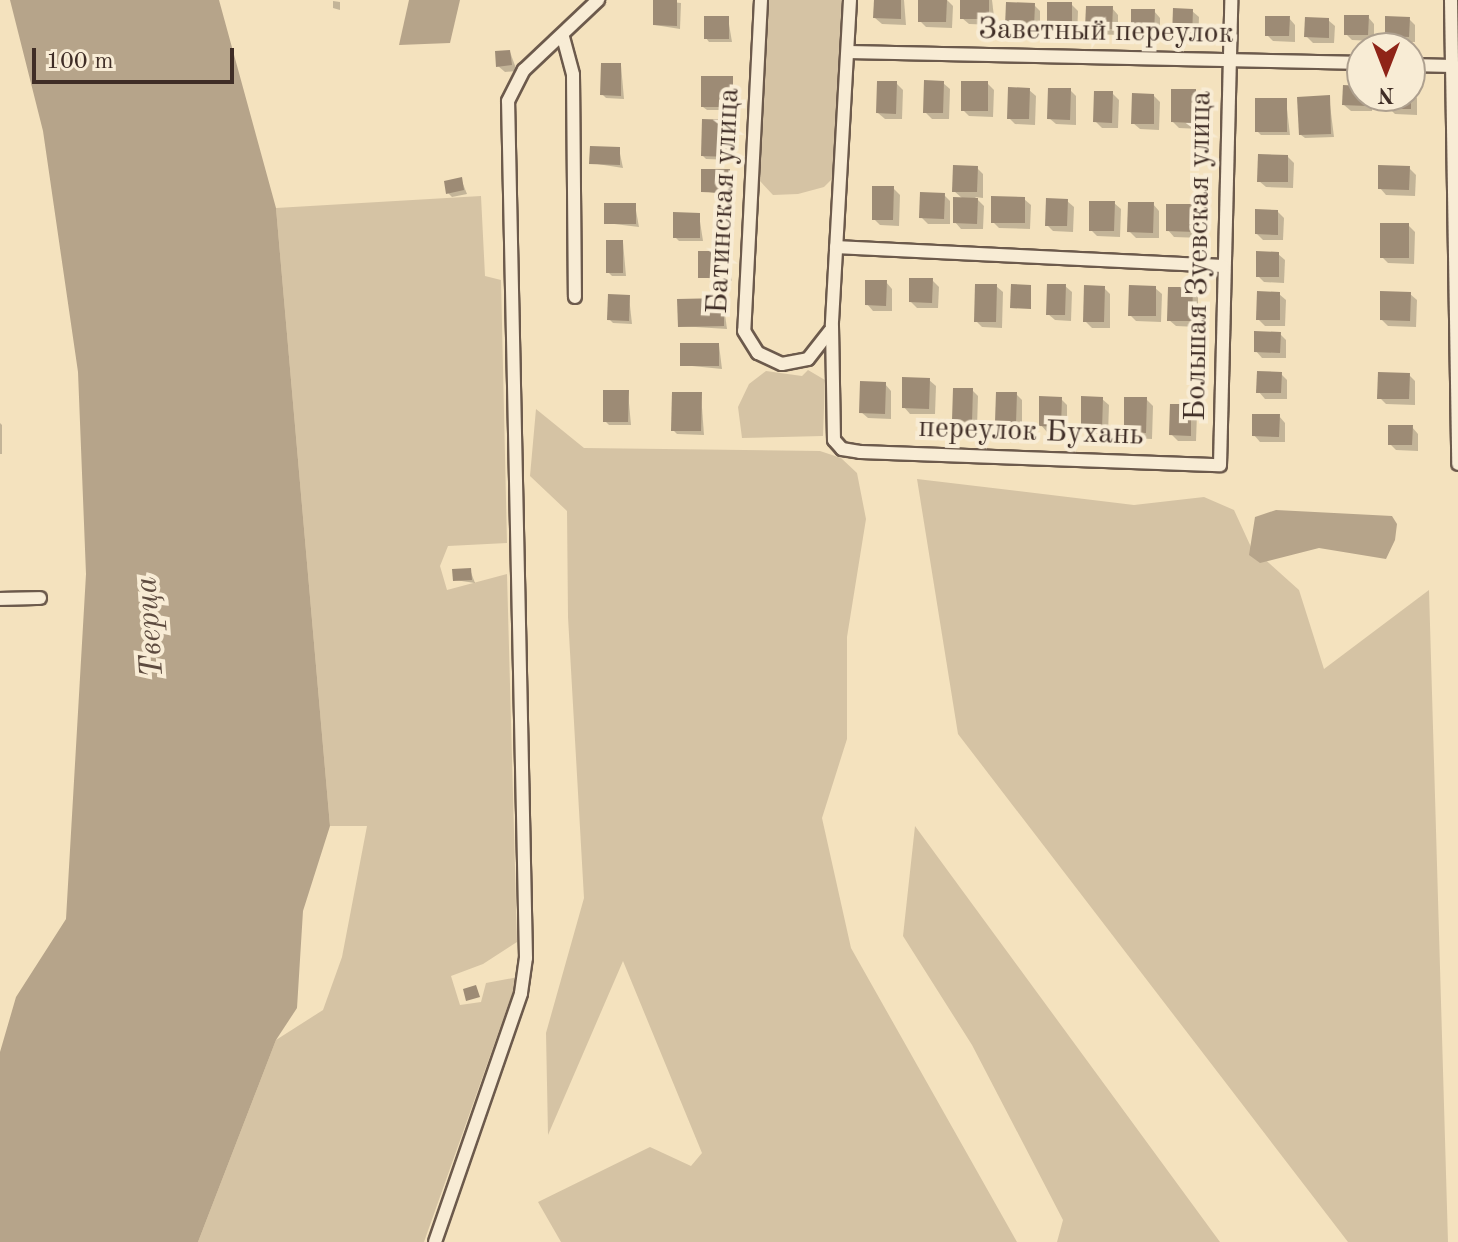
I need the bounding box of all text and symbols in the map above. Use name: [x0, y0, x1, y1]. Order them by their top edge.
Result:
street label: Заветный переулок: [978, 12, 1234, 52]
scale bar: [36, 32, 238, 82]
north arrow: [1346, 32, 1426, 112]
text: 100 m: [46, 50, 114, 74]
text: N: [1378, 83, 1394, 105]
street label: Батинская улица: [700, 87, 748, 315]
street label: Большая Зуевская улица: [1178, 91, 1220, 421]
street label: переулок Бухань: [918, 410, 1144, 454]
water label: Тверца: [128, 575, 174, 679]

